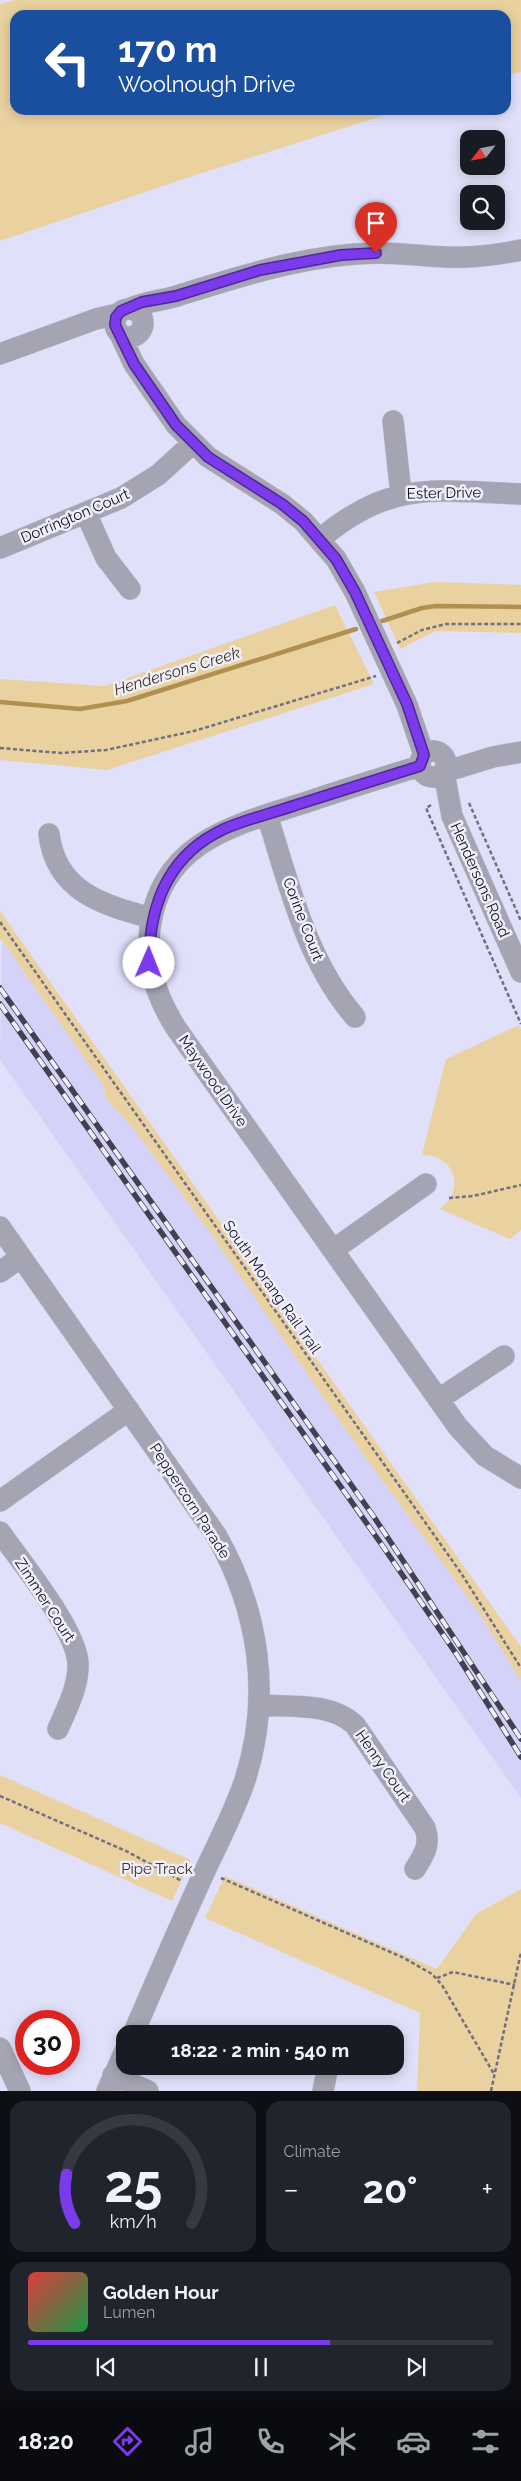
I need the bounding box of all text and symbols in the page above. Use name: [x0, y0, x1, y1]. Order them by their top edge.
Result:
text: 170 m: [118, 29, 217, 70]
icon: left: [35, 30, 100, 95]
text: Woolnough Drive: [118, 71, 295, 97]
north arrow: [460, 130, 505, 175]
map controls: [460, 130, 505, 230]
button: search: [460, 185, 505, 230]
pin: [355, 202, 397, 253]
icon: arrive: [362, 209, 390, 237]
street label: Ester Drive: [407, 483, 482, 503]
street label: Dorrington Court: [18, 485, 132, 547]
water label: Hendersons Creek: [112, 643, 243, 699]
street label: Hendersons Road: [447, 820, 513, 940]
street label: Corine Court: [279, 875, 327, 963]
position arrow: [122, 936, 174, 988]
street label: Maywood Drive: [175, 1032, 251, 1130]
street label: South Morang Rail Trail: [219, 1217, 325, 1358]
street label: Peppercorn Parade: [146, 1440, 234, 1562]
street label: Zimmer Court: [11, 1555, 79, 1645]
street label: Henry Court: [352, 1727, 414, 1805]
park label: Pipe Track: [121, 1860, 193, 1878]
speed limit sign: 30: [15, 2010, 80, 2075]
text: 18:22 · 2 min · 540 m: [171, 2039, 349, 2061]
text: Climate: [284, 2142, 340, 2161]
text: 25: [104, 2153, 162, 2214]
text: 20°: [362, 2167, 418, 2212]
text: −: [284, 2173, 299, 2206]
text: +: [481, 2173, 493, 2206]
text: km/h: [109, 2211, 156, 2232]
text: Golden Hour: [103, 2281, 219, 2303]
text: Lumen: [103, 2303, 155, 2322]
icon: previous: [92, 2353, 120, 2381]
icon: pause: [247, 2353, 275, 2381]
icon: next: [402, 2353, 430, 2381]
icon: directions: [110, 2424, 145, 2459]
icon: music: [182, 2424, 217, 2459]
icon: phone: [253, 2424, 288, 2459]
icon: climate: [325, 2424, 360, 2459]
icon: car: [396, 2424, 431, 2459]
icon: filters: [468, 2424, 503, 2459]
text: 18:20: [18, 2428, 74, 2454]

